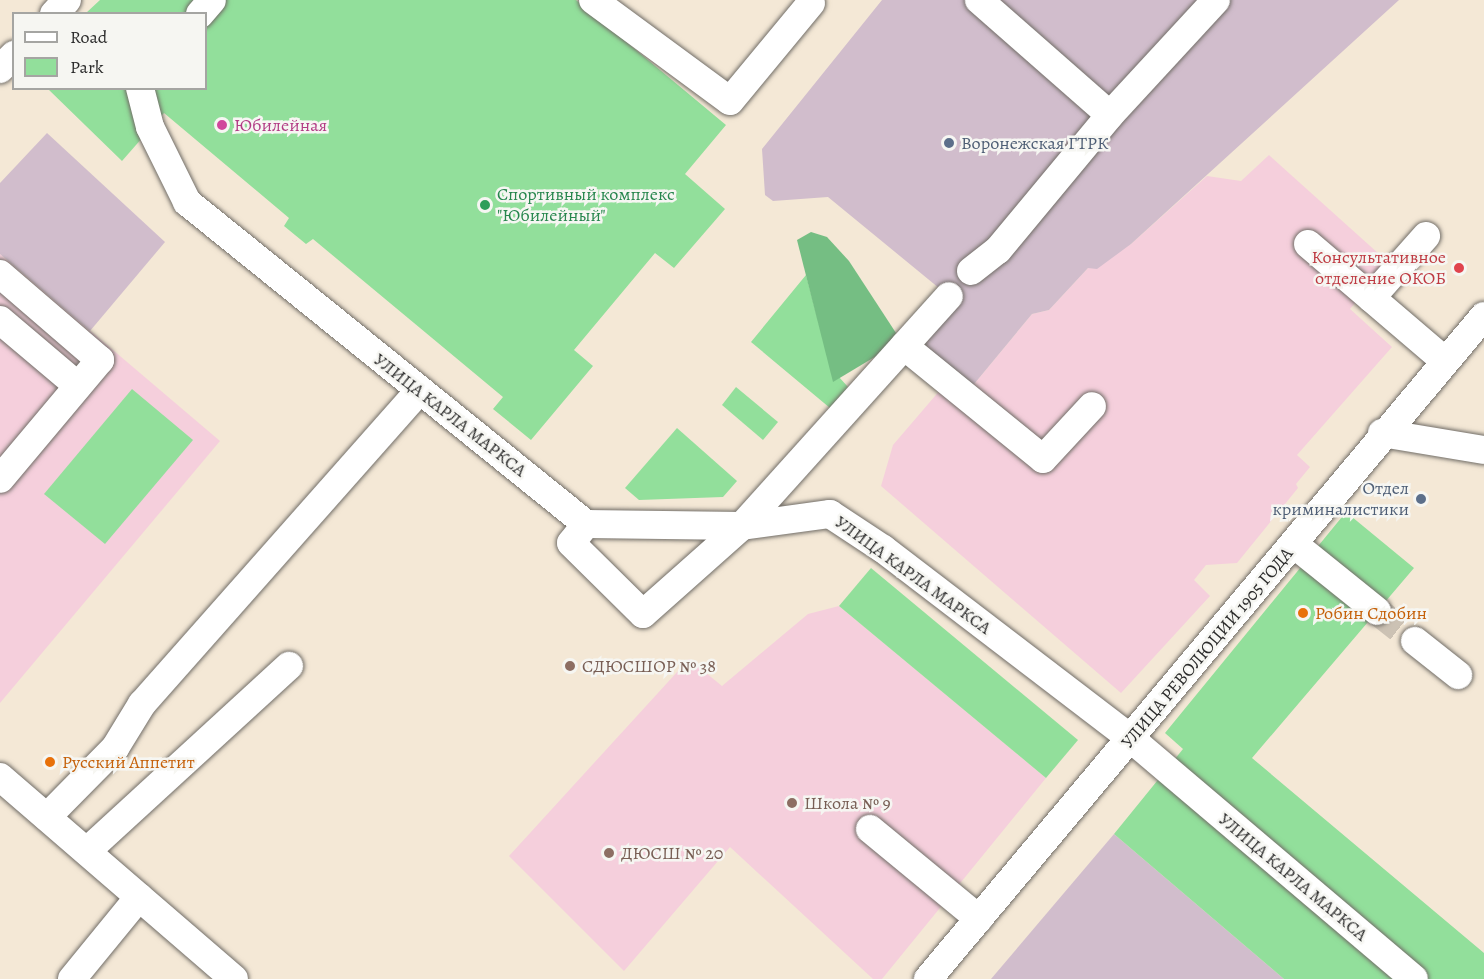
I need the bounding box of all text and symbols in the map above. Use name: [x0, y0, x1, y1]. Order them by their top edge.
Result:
legend: [12, 12, 207, 90]
text: Road: [70, 25, 107, 49]
text: Park: [70, 55, 104, 79]
place label: Юбилейная: [234, 114, 327, 136]
marker: Юбилейная: [215, 118, 229, 132]
place label: Воронежская ГТРК: [961, 132, 1108, 154]
marker: Воронежская ГТРК: [942, 136, 956, 150]
place label: Спортивный комплекс "Юбилейный": [497, 184, 675, 226]
marker: Спортивный комплекс "Юбилейный": [478, 198, 492, 212]
place label: Консультативное отделение ОКОБ: [1312, 247, 1446, 290]
marker: Консультативное отделение ОКОБ: [1450, 259, 1468, 277]
street label: УЛИЦА КАРЛА МАРКСА: [369, 349, 531, 481]
place label: Отдел криминалистики: [1273, 478, 1409, 520]
marker: Отдел криминалистики: [1414, 492, 1428, 506]
street label: УЛИЦА КАРЛА МАРКСА: [831, 511, 995, 639]
street label: УЛИЦА РЕВОЛЮЦИИ 1905 ГОДА: [1117, 543, 1297, 753]
place label: Робин Сдобин: [1315, 602, 1427, 624]
marker: Робин Сдобин: [1296, 606, 1310, 620]
place label: СДЮСШОР № 38: [582, 655, 716, 677]
marker: СДЮСШОР № 38: [563, 659, 577, 673]
place label: Русский Аппетит: [62, 751, 195, 773]
marker: Русский Аппетит: [43, 755, 57, 769]
place label: Школа № 9: [804, 792, 891, 814]
marker: Школа № 9: [785, 796, 799, 810]
street label: УЛИЦА КАРЛА МАРКСА: [1214, 808, 1372, 946]
place label: ДЮСШ № 20: [621, 842, 723, 864]
marker: ДЮСШ № 20: [602, 846, 616, 860]

